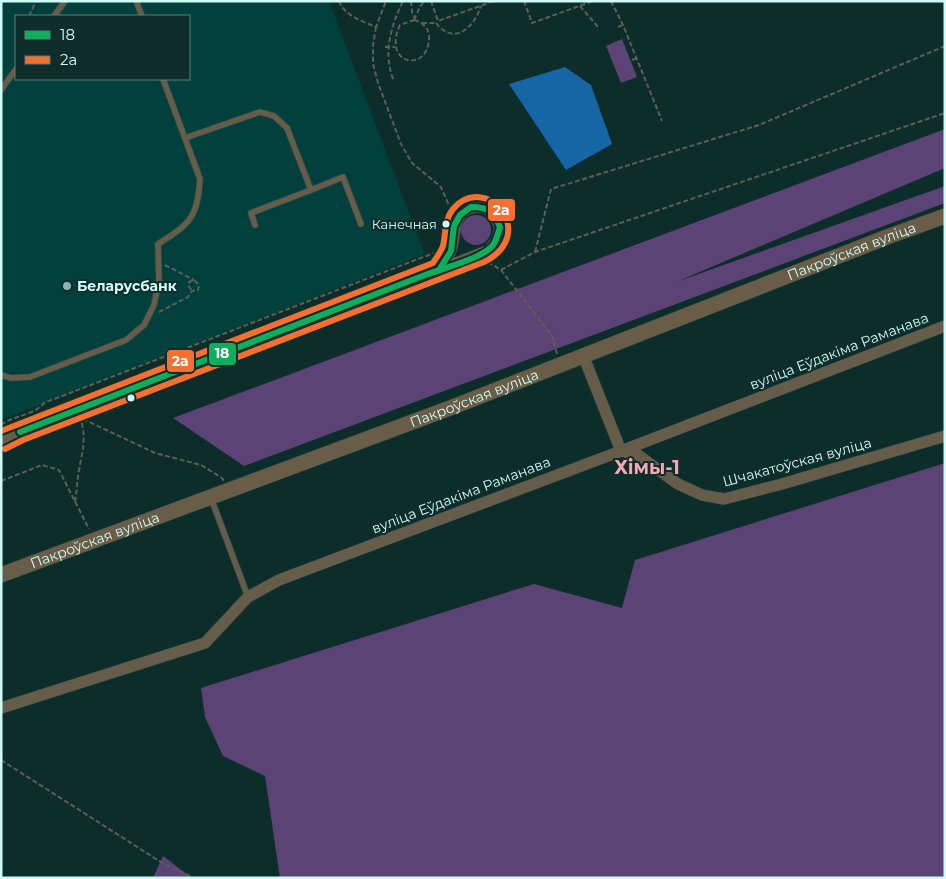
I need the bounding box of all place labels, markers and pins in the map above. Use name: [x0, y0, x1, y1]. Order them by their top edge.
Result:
place label: Канечная: [372, 216, 437, 232]
marker: Канечная: [441, 219, 451, 229]
place label: Беларусбанк: [77, 277, 177, 295]
marker: Беларусбанк: [61, 280, 73, 292]
unlabelled marker: [126, 393, 136, 403]

